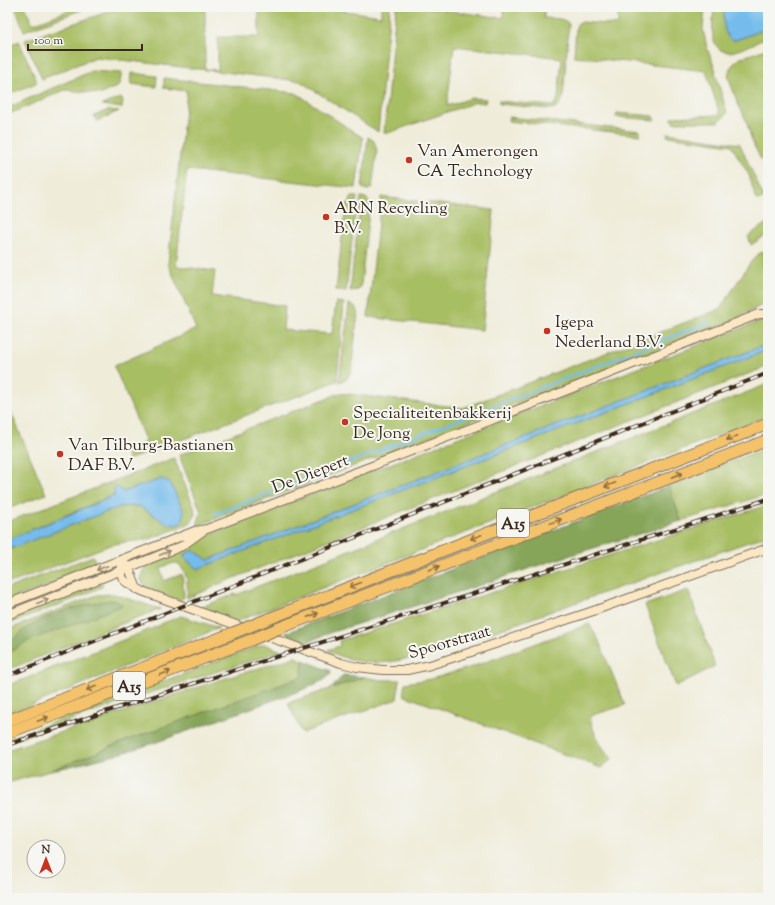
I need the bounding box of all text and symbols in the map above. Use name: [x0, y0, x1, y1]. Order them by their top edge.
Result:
scale bar: [28, 26, 142, 52]
text: 100 m: [34, 32, 63, 50]
place label: Van Amerongen CA Technology: [417, 140, 539, 184]
marker: Van Amerongen CA Technology: [404, 155, 414, 165]
place label: ARN Recycling B.V.: [334, 197, 448, 241]
marker: ARN Recycling B.V.: [321, 212, 331, 222]
place label: Igepa Nederland B.V.: [555, 311, 663, 355]
marker: Igepa Nederland B.V.: [542, 326, 552, 336]
place label: Specialiteitenbakkerij De Jong: [353, 402, 512, 446]
marker: Specialiteitenbakkerij De Jong: [340, 417, 350, 427]
place label: Van Tilburg-Bastianen DAF B.V.: [68, 434, 234, 478]
one-way arrow: [726, 435, 738, 443]
marker: Van Tilburg-Bastianen DAF B.V.: [55, 449, 65, 459]
street label: De Diepert: [269, 449, 353, 500]
one-way arrow: [670, 470, 682, 478]
one-way arrow: [605, 482, 617, 489]
road number: A15: [497, 509, 529, 537]
one-way arrow: [549, 517, 561, 525]
one-way arrow: [471, 534, 483, 542]
one-way arrow: [159, 548, 171, 556]
one-way arrow: [96, 564, 108, 572]
one-way arrow: [428, 564, 440, 572]
one-way arrow: [350, 581, 362, 589]
one-way arrow: [37, 596, 49, 604]
one-way arrow: [307, 611, 319, 619]
street label: Spoorstraat: [406, 620, 494, 666]
one-way arrow: [158, 668, 170, 676]
road number: A15: [113, 672, 145, 700]
one-way arrow: [87, 684, 99, 692]
one-way arrow: [37, 715, 49, 723]
north arrow: [26, 839, 66, 879]
text: N: [41, 842, 51, 858]

